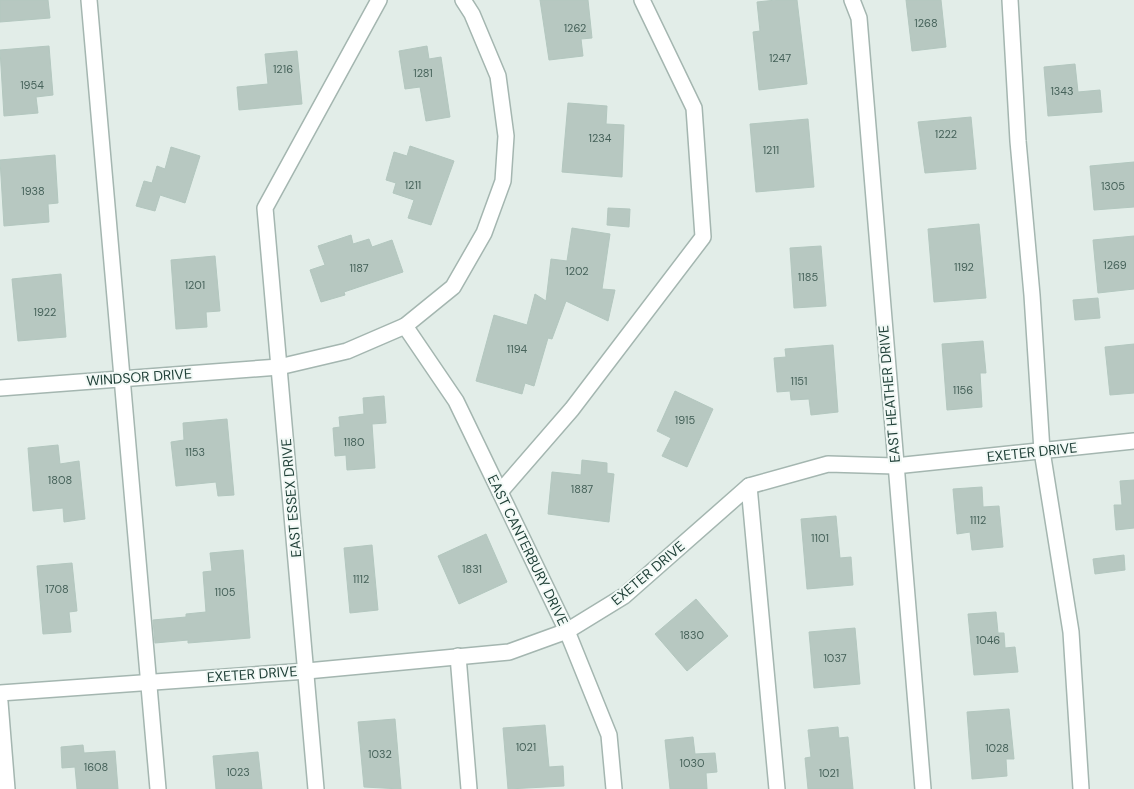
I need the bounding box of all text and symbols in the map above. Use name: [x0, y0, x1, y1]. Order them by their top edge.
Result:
house number: 1268: [914, 16, 938, 30]
house number: 1262: [564, 21, 586, 35]
house number: 1247: [769, 51, 791, 65]
house number: 1216: [273, 62, 293, 76]
house number: 1281: [413, 66, 433, 80]
house number: 1954: [20, 78, 44, 92]
house number: 1343: [1050, 84, 1074, 98]
house number: 1222: [935, 127, 957, 141]
house number: 1234: [589, 131, 612, 145]
house number: 1211: [763, 143, 779, 157]
house number: 1211: [405, 178, 421, 192]
house number: 1305: [1101, 179, 1125, 193]
house number: 1938: [21, 184, 45, 198]
house number: 1269: [1103, 258, 1127, 272]
house number: 1192: [954, 260, 974, 274]
house number: 1187: [349, 261, 369, 275]
house number: 1202: [565, 264, 589, 278]
house number: 1185: [798, 270, 818, 284]
house number: 1201: [185, 278, 205, 292]
house number: 1922: [34, 305, 56, 319]
street label: EAST HEATHER DRIVE: [874, 324, 904, 464]
house number: 1194: [507, 342, 528, 356]
street label: WINDSOR DRIVE: [86, 364, 192, 390]
house number: 1151: [790, 374, 808, 388]
house number: 1156: [953, 383, 973, 397]
house number: 1915: [675, 413, 695, 427]
house number: 1180: [343, 435, 365, 449]
street label: EAST ESSEX DRIVE: [277, 438, 305, 558]
street label: EXETER DRIVE: [986, 438, 1078, 466]
house number: 1153: [185, 445, 205, 459]
street label: EAST CANTERBURY DRIVE: [484, 472, 572, 628]
house number: 1808: [48, 473, 72, 487]
house number: 1887: [571, 482, 593, 496]
house number: 1112: [970, 513, 986, 527]
house number: 1101: [811, 531, 829, 545]
street label: EXETER DRIVE: [608, 537, 689, 609]
house number: 1831: [462, 562, 482, 576]
house number: 1112: [353, 572, 369, 586]
house number: 1708: [45, 582, 69, 596]
house number: 1105: [214, 585, 236, 599]
house number: 1830: [680, 628, 704, 642]
house number: 1046: [976, 633, 1000, 647]
house number: 1037: [823, 651, 847, 665]
street label: EXETER DRIVE: [206, 662, 298, 686]
house number: 1021: [516, 740, 536, 754]
house number: 1028: [985, 741, 1009, 755]
house number: 1032: [368, 747, 392, 761]
house number: 1030: [680, 756, 704, 770]
house number: 1608: [84, 760, 108, 774]
house number: 1023: [226, 765, 250, 779]
house number: 1021: [819, 766, 839, 780]

